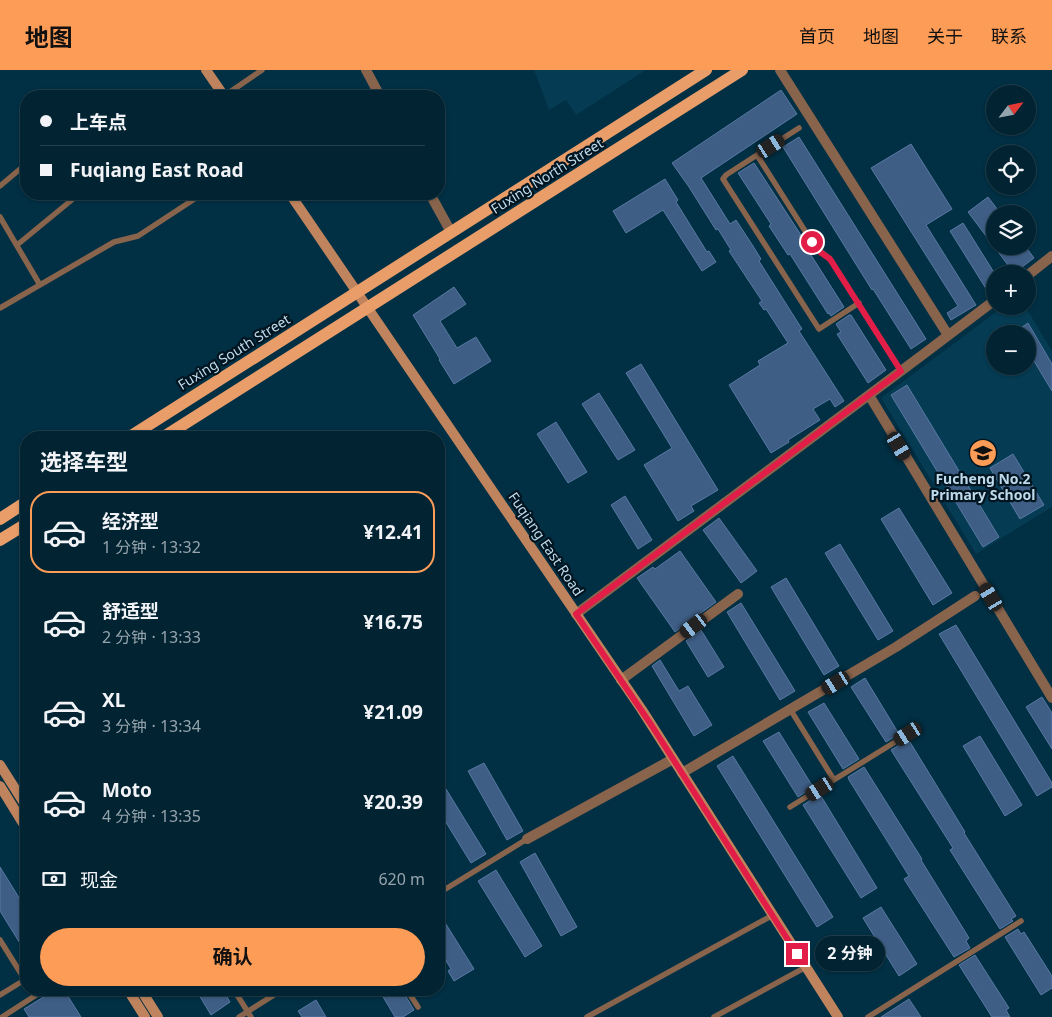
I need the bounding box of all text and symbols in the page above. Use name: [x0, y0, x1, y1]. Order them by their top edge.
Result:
text: 地图: [25, 20, 73, 53]
text: 首页: [799, 24, 835, 48]
text: 地图: [863, 24, 899, 48]
text: 关于: [927, 24, 963, 48]
text: 联系: [991, 24, 1027, 48]
north arrow: [986, 85, 1036, 135]
map controls: [986, 85, 1036, 375]
text: 上车点: [70, 109, 127, 135]
car: [754, 132, 787, 160]
street label: Fuxing North Street: [487, 133, 607, 218]
button: locate: [986, 145, 1036, 195]
text: Fuqiang East Road: [70, 157, 244, 183]
button: layers: [986, 205, 1036, 255]
route start: [801, 231, 823, 253]
button: +: [986, 265, 1036, 315]
street label: Fuxing South Street: [174, 309, 294, 394]
button: −: [986, 325, 1036, 375]
car: [884, 429, 913, 463]
school or university icon: Fucheng No.2 Primary School: [968, 438, 998, 468]
text: 选择车型: [40, 446, 128, 476]
place label: Fucheng No.2 Primary School: [931, 469, 1035, 504]
street label: Fuqiang East Road: [505, 488, 588, 599]
text: 经济型: [102, 508, 159, 534]
icon: car: [42, 510, 87, 555]
text: ¥12.41: [363, 519, 423, 545]
text: 1 分钟 · 13:32: [102, 536, 201, 558]
car: [976, 580, 1005, 614]
text: 舒适型: [102, 598, 159, 624]
icon: car: [42, 600, 87, 645]
text: ¥16.75: [363, 609, 423, 635]
car: [677, 611, 710, 641]
text: 2 分钟 · 13:33: [102, 626, 201, 648]
car: [819, 669, 852, 697]
text: XL: [102, 687, 125, 713]
icon: car: [42, 690, 87, 735]
text: ¥21.09: [363, 699, 423, 725]
text: 3 分钟 · 13:34: [102, 715, 201, 737]
car: [891, 720, 924, 748]
car: [803, 775, 836, 803]
text: Moto: [102, 777, 152, 803]
icon: car: [42, 780, 87, 825]
text: ¥20.39: [363, 789, 423, 815]
text: 4 分钟 · 13:35: [102, 805, 201, 827]
icon: cash: [40, 865, 68, 893]
text: 现金: [80, 867, 118, 893]
text: 620 m: [378, 868, 425, 890]
button: 确认: [40, 928, 425, 986]
callout: 2 分钟: [814, 936, 884, 972]
text: 2 分钟: [827, 942, 873, 964]
route end: [786, 943, 808, 965]

